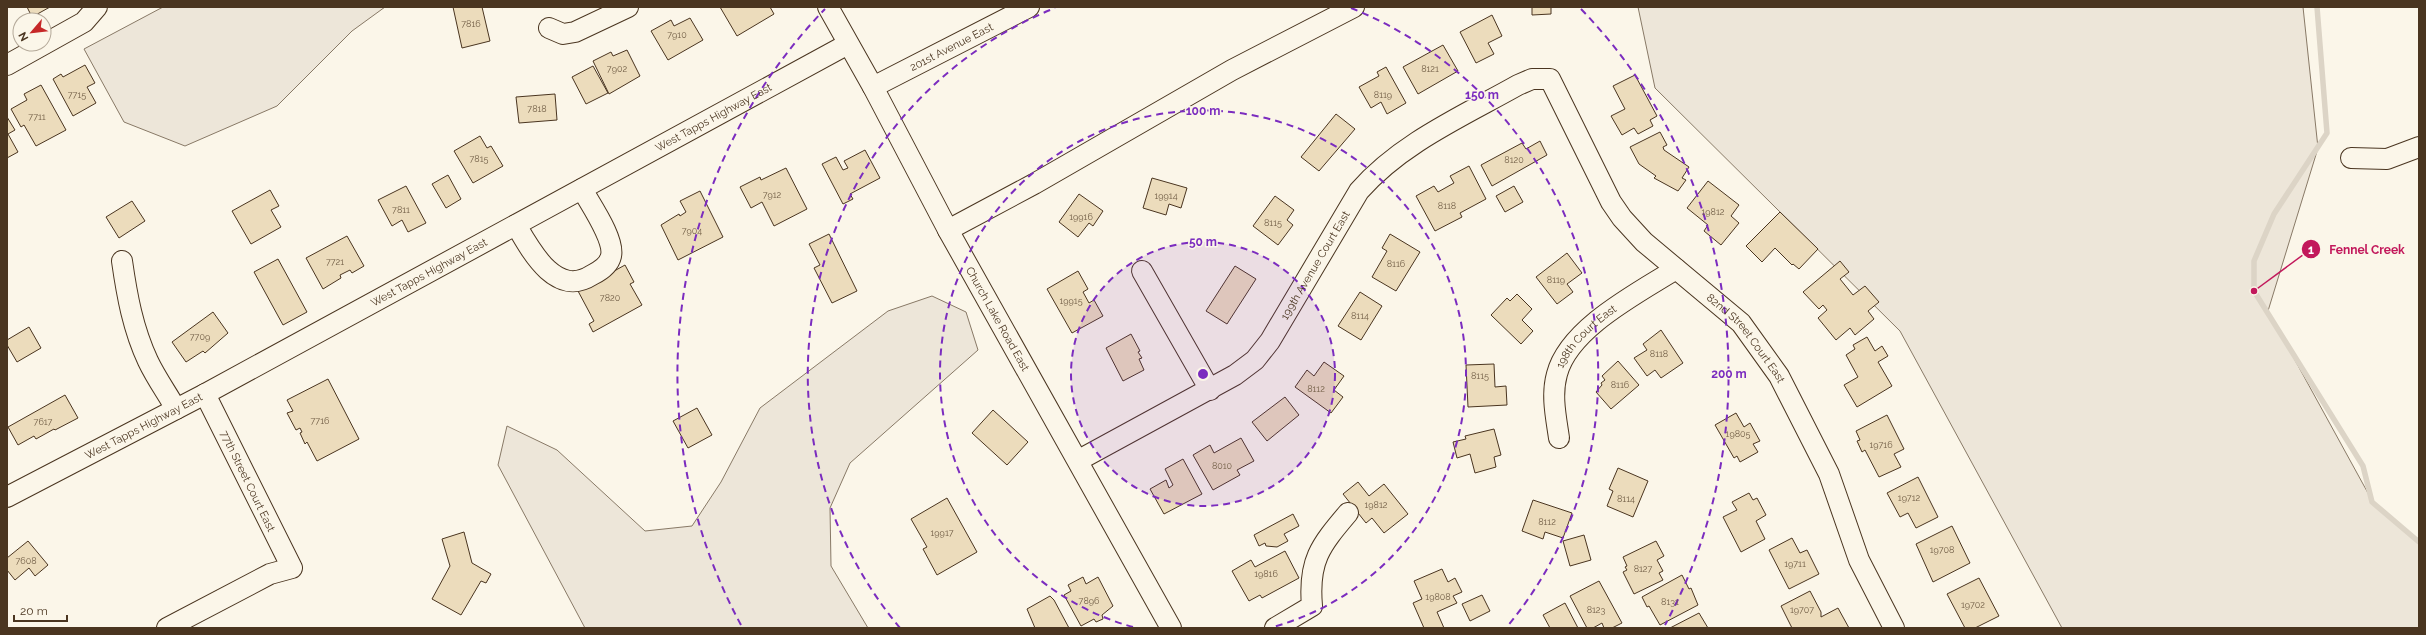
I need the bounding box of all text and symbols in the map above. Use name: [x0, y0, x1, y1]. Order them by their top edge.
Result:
north arrow: [12, 12, 52, 52]
house number: 7816: [461, 19, 481, 29]
street label: 201st Avenue East: [908, 20, 996, 74]
text: N: [16, 30, 31, 43]
house number: 7910: [667, 30, 687, 40]
house number: 7902: [607, 64, 627, 74]
house number: 8121: [1421, 64, 1439, 74]
street label: West Tapps Highway East: [653, 81, 774, 155]
text: 150 m: [1465, 88, 1499, 102]
house number: 7715: [68, 90, 86, 100]
house number: 8119: [1374, 90, 1392, 100]
house number: 7818: [527, 104, 547, 114]
text: 100 m: [1186, 104, 1220, 118]
house number: 7711: [28, 112, 46, 122]
house number: 7815: [470, 154, 489, 164]
house number: 8120: [1504, 155, 1524, 165]
house number: 7912: [763, 190, 782, 200]
house number: 19914: [1154, 191, 1178, 201]
house number: 8118: [1438, 201, 1456, 211]
house number: 7811: [392, 205, 410, 215]
house number: 19812: [1701, 207, 1725, 217]
street label: 199th Avenue Court East: [1278, 208, 1353, 322]
house number: 19916: [1069, 212, 1093, 222]
house number: 8115: [1264, 218, 1282, 228]
house number: 7904: [682, 226, 702, 236]
text: 50 m: [1189, 235, 1217, 249]
street label: West Tapps Highway East: [369, 236, 490, 310]
callout: Fennel Creek: [2301, 237, 2413, 261]
text: 1: [2308, 243, 2314, 257]
text: Fennel Creek: [2329, 243, 2405, 257]
house number: 7721: [326, 257, 344, 267]
house number: 8116: [1387, 259, 1406, 269]
street label: Church Lake Road East: [963, 265, 1032, 374]
house number: 8119: [1547, 275, 1565, 285]
street label: 82nd Street Court East: [1704, 291, 1788, 385]
house number: 7820: [600, 293, 621, 303]
house number: 19915: [1059, 296, 1083, 306]
street label: 198th Court East: [1554, 302, 1619, 370]
house number: 8114: [1351, 311, 1369, 321]
house number: 7709: [190, 332, 210, 342]
house number: 8118: [1650, 349, 1668, 359]
centre of rings: [1196, 367, 1210, 381]
text: 200 m: [1711, 367, 1747, 381]
house number: 8115: [1471, 371, 1489, 381]
house number: 8116: [1611, 380, 1630, 390]
house number: 8112: [1307, 384, 1325, 394]
street label: West Tapps Highway East: [83, 390, 205, 462]
house number: 7716: [311, 416, 330, 426]
house number: 7617: [34, 417, 53, 427]
street label: 77th Street Court East: [217, 429, 278, 534]
house number: 19805: [1726, 429, 1751, 439]
house number: 19716: [1869, 440, 1893, 450]
house number: 8010: [1212, 461, 1233, 471]
house number: 19712: [1898, 493, 1921, 503]
house number: 8114: [1617, 494, 1635, 504]
house number: 19812: [1364, 500, 1388, 510]
house number: 8112: [1538, 517, 1556, 527]
house number: 19917: [930, 528, 954, 538]
house number: 19708: [1930, 545, 1954, 555]
house number: 7608: [15, 556, 37, 566]
house number: 19711: [1784, 559, 1806, 569]
house number: 8127: [1634, 564, 1653, 574]
house number: 19816: [1254, 569, 1278, 579]
house number: 19808: [1425, 592, 1451, 602]
house number: 7896: [1079, 596, 1100, 606]
scale bar: [14, 597, 67, 623]
house number: 8131: [1661, 597, 1679, 607]
house number: 19702: [1961, 600, 1985, 610]
text: 20 m: [20, 604, 48, 618]
house number: 8123: [1587, 605, 1606, 615]
house number: 19707: [1790, 605, 1814, 615]

